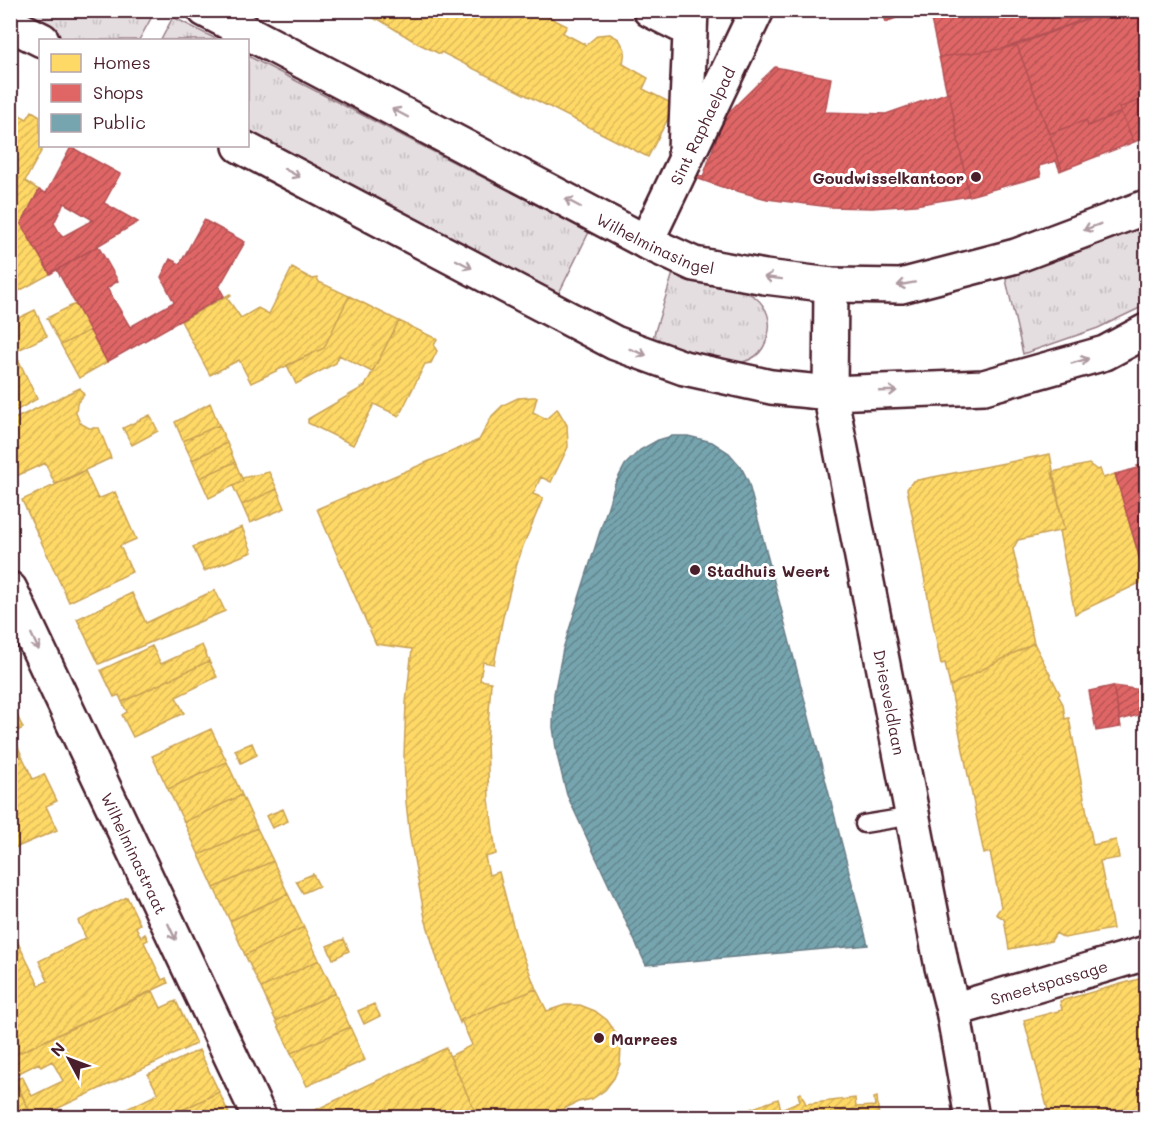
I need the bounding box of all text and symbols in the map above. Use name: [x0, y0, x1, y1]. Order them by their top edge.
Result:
legend: [39, 39, 249, 147]
text: Homes: [93, 50, 151, 74]
street label: Sint Raphaelpad: [665, 63, 739, 188]
text: Shops: [93, 80, 144, 104]
one-way arrow: [392, 107, 409, 119]
text: Public: [93, 110, 146, 134]
one-way arrow: [283, 167, 300, 179]
place label: Goudwisselkantoor: [812, 167, 964, 188]
marker: Goudwisselkantoor: [969, 170, 983, 184]
one-way arrow: [564, 197, 582, 209]
street label: Wilhelminasingel: [593, 208, 716, 278]
one-way arrow: [1083, 223, 1102, 234]
one-way arrow: [455, 259, 473, 270]
one-way arrow: [764, 272, 783, 283]
one-way arrow: [896, 279, 916, 290]
one-way arrow: [628, 347, 647, 358]
one-way arrow: [1070, 354, 1089, 366]
one-way arrow: [878, 385, 898, 396]
place label: Stadhuis Weert: [707, 560, 830, 581]
marker: Stadhuis Weert: [688, 563, 702, 577]
one-way arrow: [30, 633, 42, 651]
street label: Driesveldlaan: [870, 648, 911, 757]
street label: Wilhelminastraat: [97, 789, 173, 917]
one-way arrow: [167, 923, 179, 941]
street label: Smeetspassage: [988, 954, 1110, 1009]
place label: Marrees: [611, 1028, 678, 1049]
north arrow: [39, 1029, 99, 1089]
marker: Marrees: [592, 1031, 606, 1045]
text: N: [45, 1037, 69, 1060]

